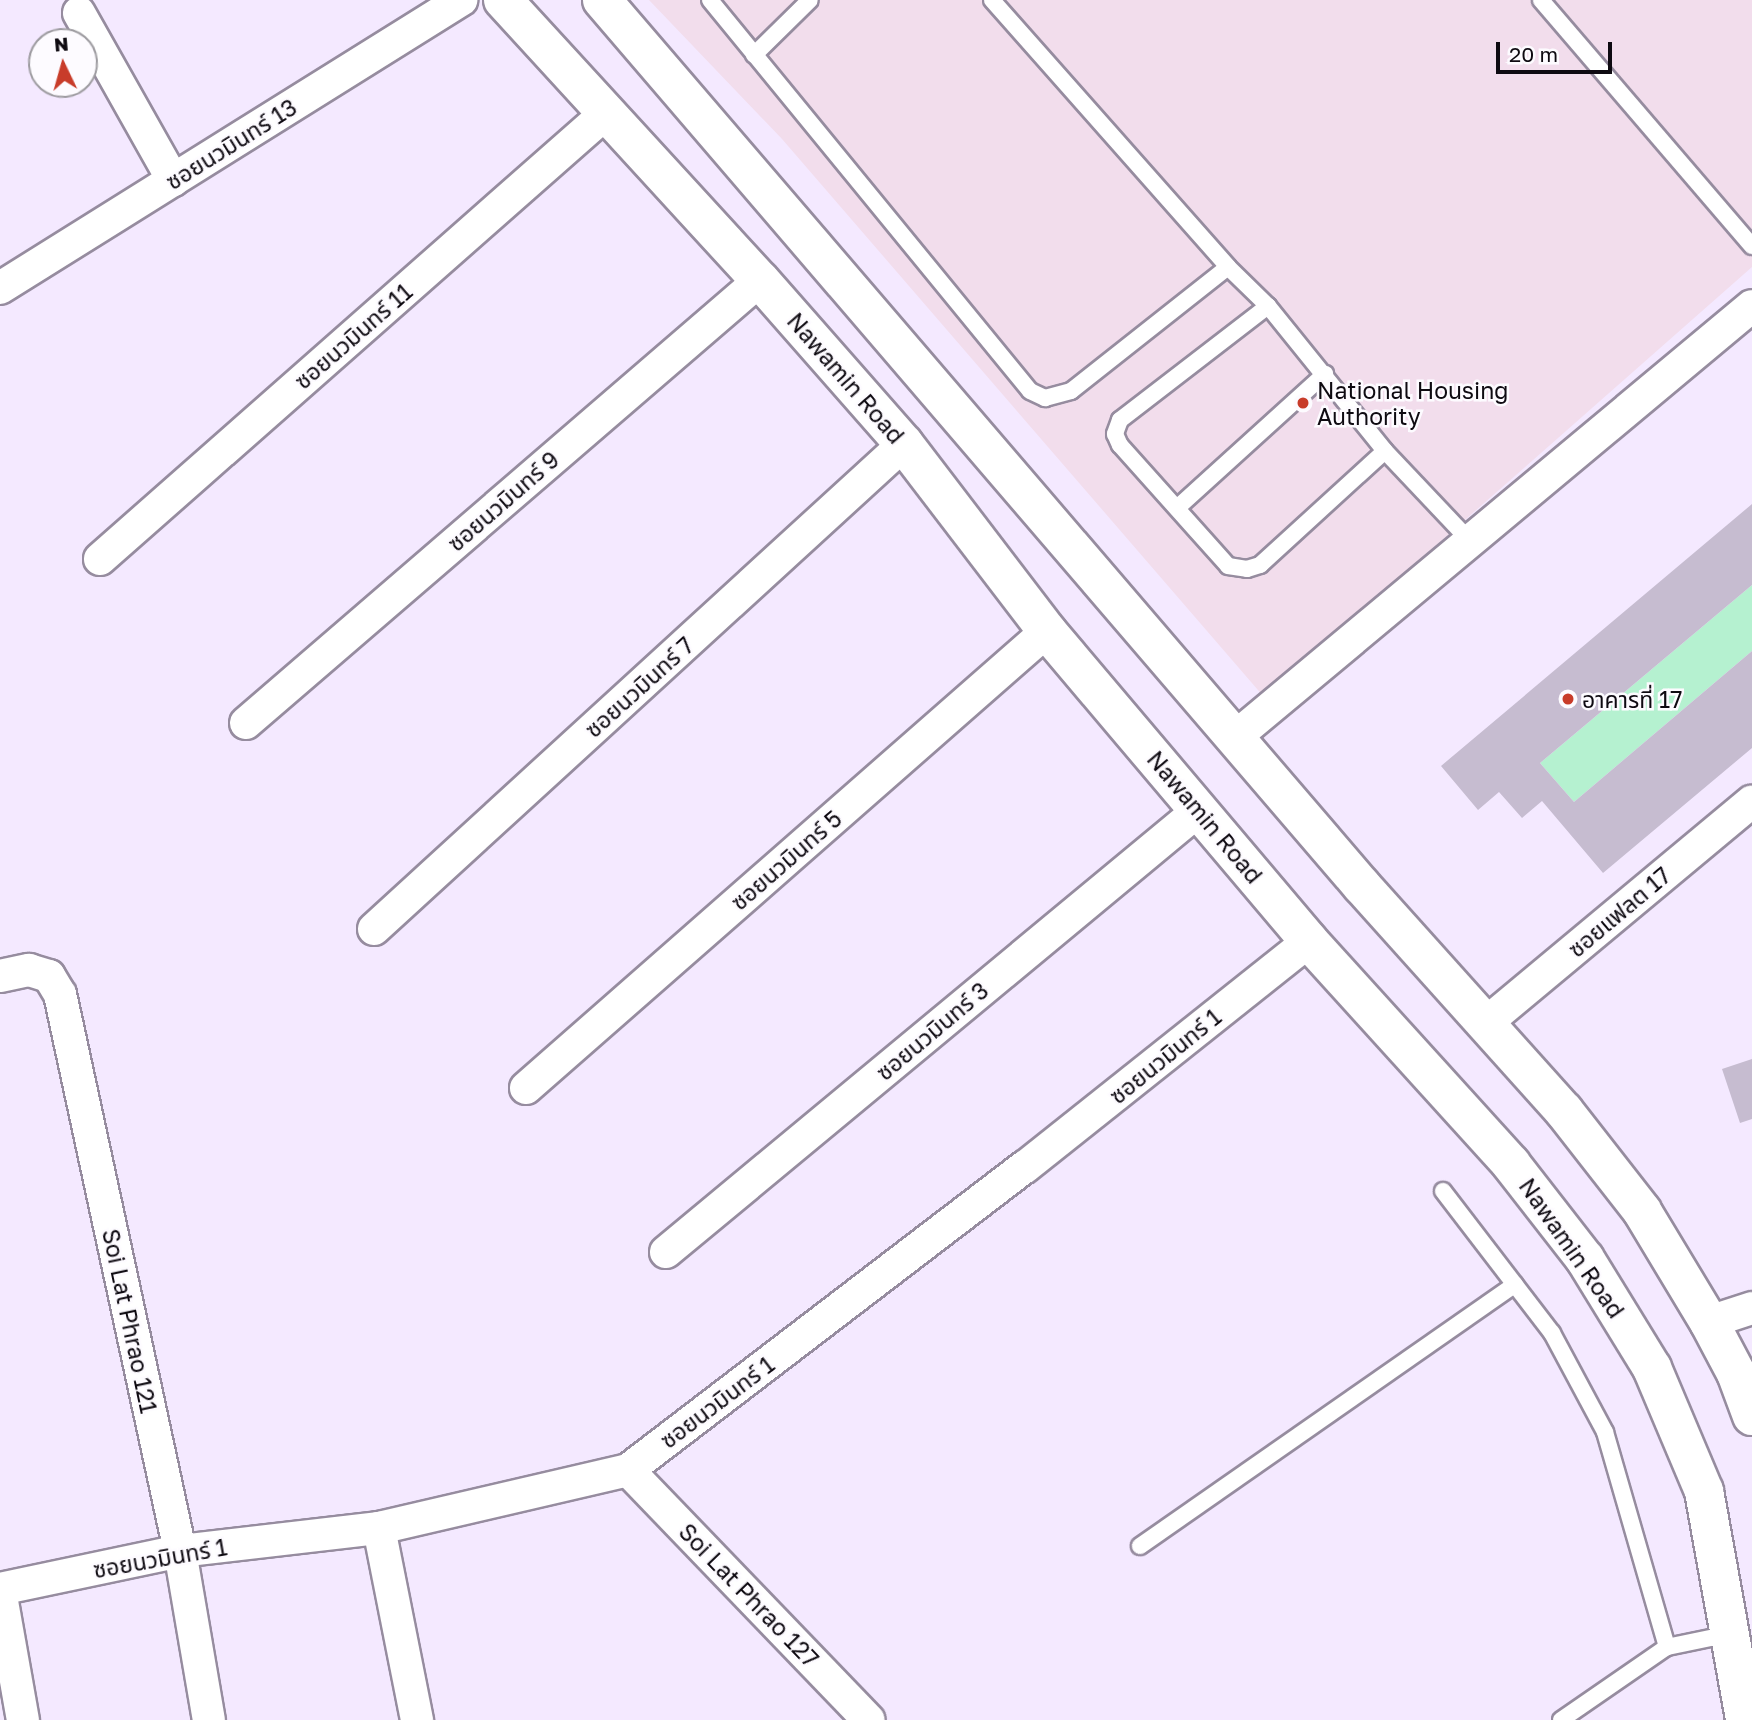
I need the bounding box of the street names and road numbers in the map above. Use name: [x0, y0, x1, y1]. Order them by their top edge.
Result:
street label: ซอยนวมินทร์ 13: [161, 93, 301, 195]
street label: ซอยนวมินทร์ 11: [289, 278, 417, 394]
street label: Nawamin Road: [782, 307, 910, 449]
street label: ซอยนวมินทร์ 9: [442, 445, 564, 557]
street label: ซอยนวมินทร์ 7: [579, 631, 699, 743]
street label: Nawamin Road: [1142, 745, 1268, 889]
street label: ซอยนวมินทร์ 5: [725, 804, 847, 916]
street label: ซอยแฟลต 17: [1562, 861, 1676, 963]
street label: ซอยนวมินทร์ 3: [870, 976, 994, 1086]
street label: ซอยนวมินทร์ 1: [1104, 1003, 1226, 1109]
street label: Nawamin Road: [1514, 1173, 1630, 1323]
street label: Soi Lat Phrao 121: [97, 1226, 163, 1416]
street label: ซอยนวมินทร์ 1: [655, 1350, 779, 1454]
street label: Soi Lat Phrao 127: [674, 1518, 824, 1672]
street label: ซอยนวมินทร์ 1: [91, 1533, 229, 1583]

